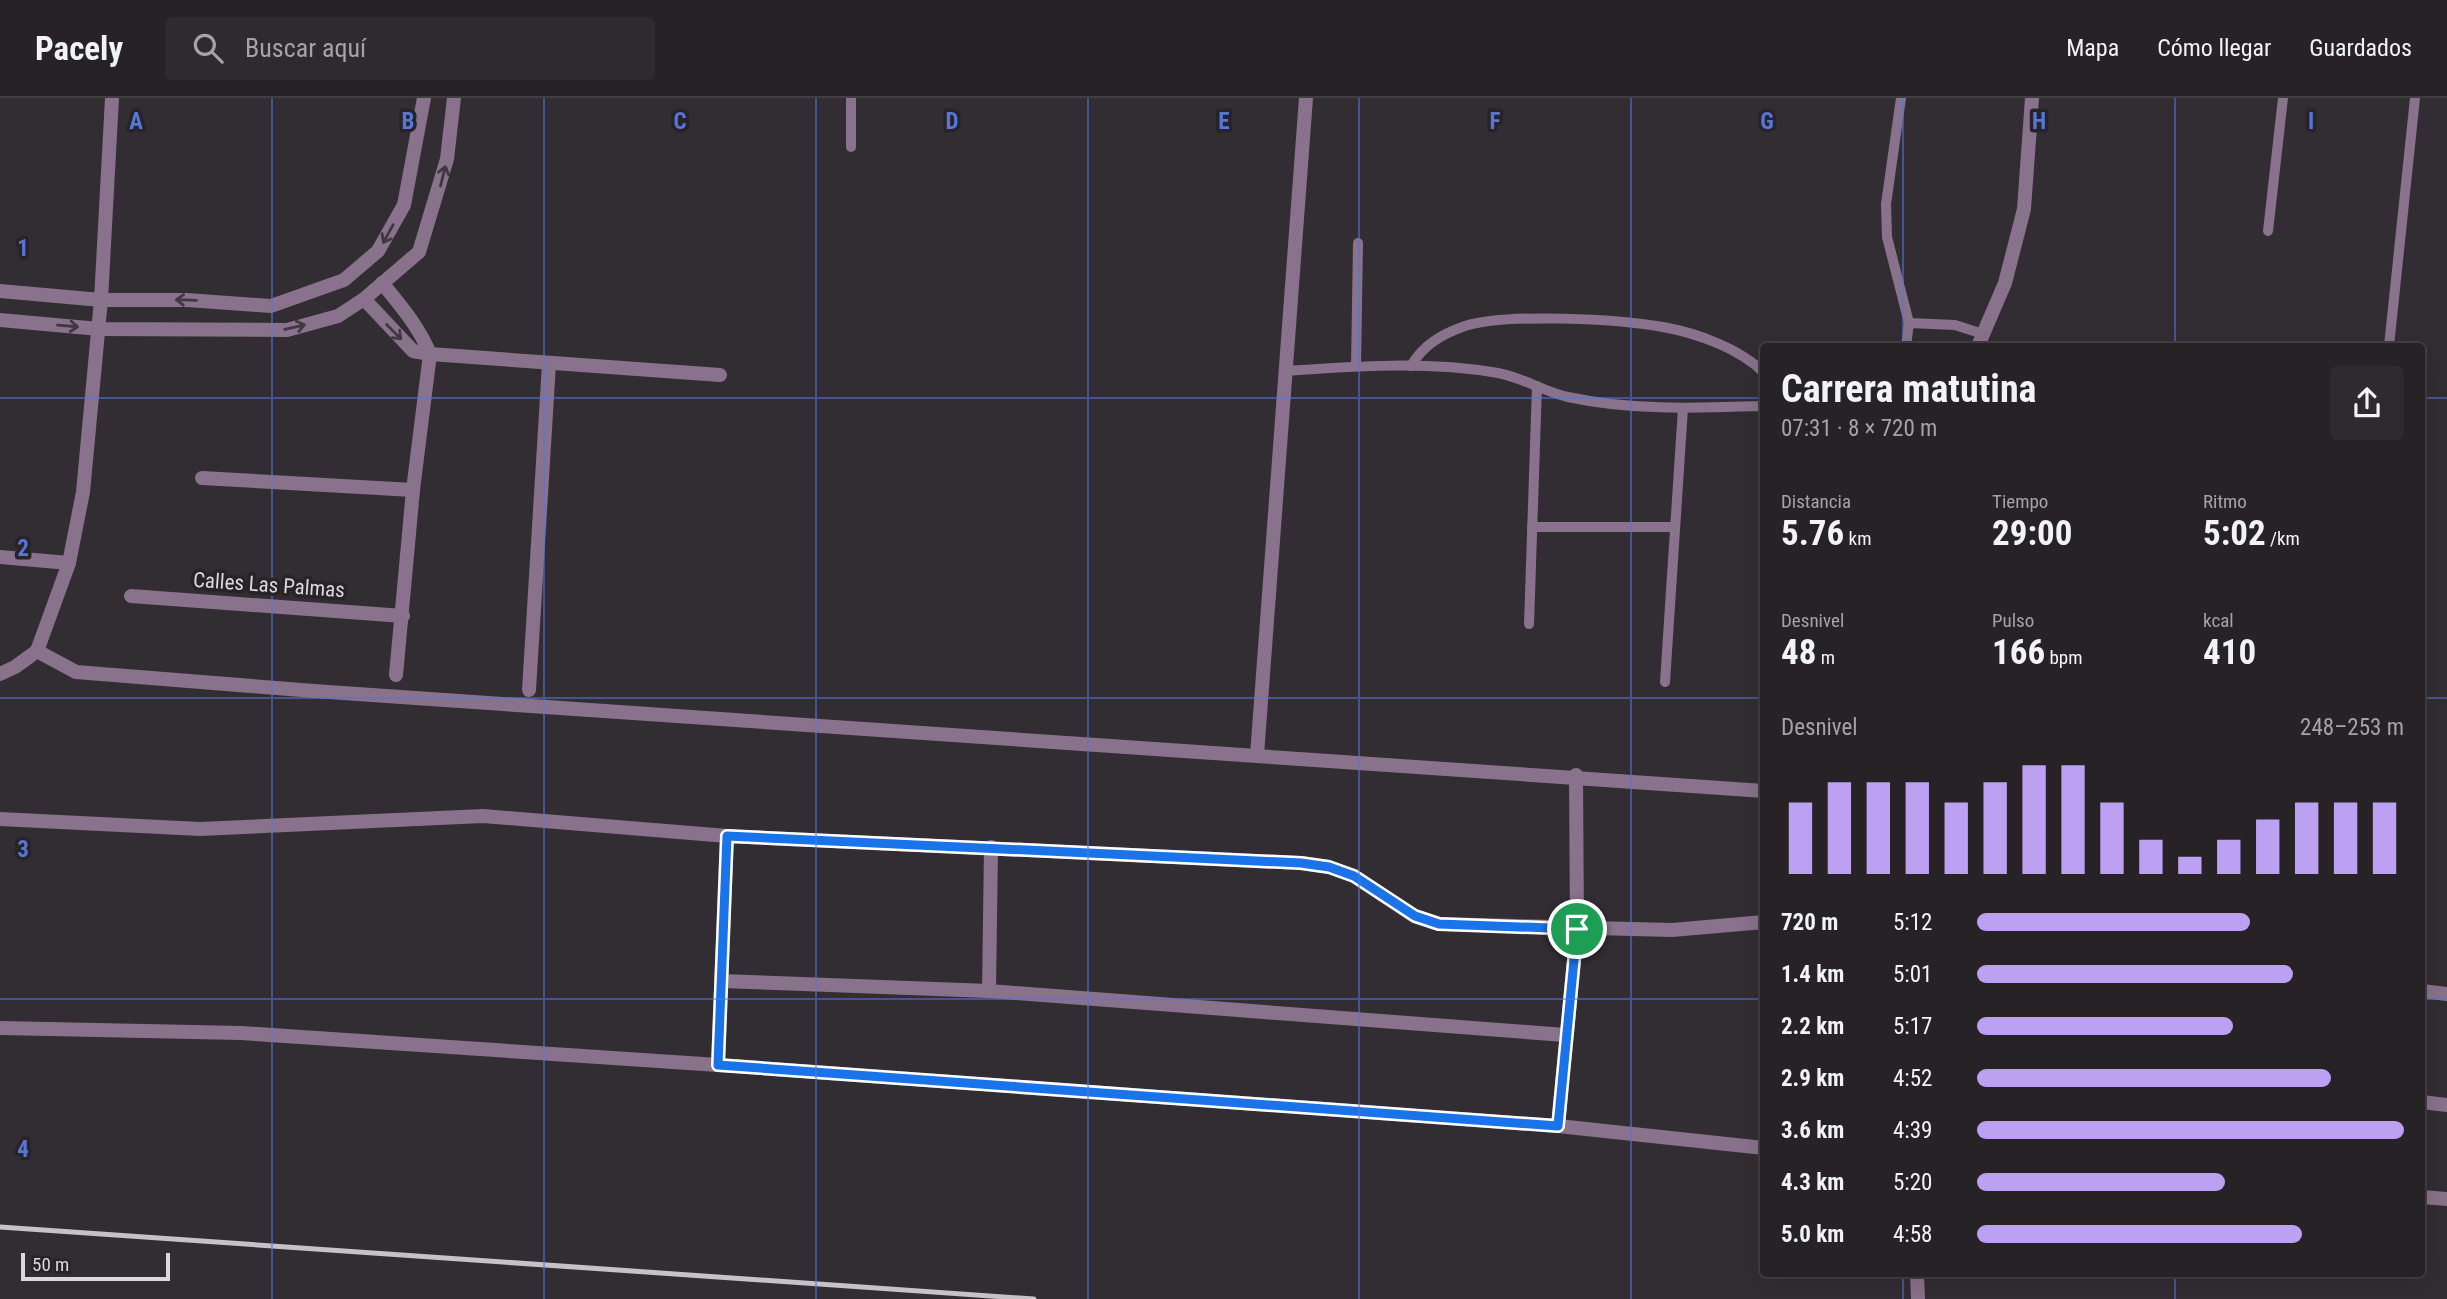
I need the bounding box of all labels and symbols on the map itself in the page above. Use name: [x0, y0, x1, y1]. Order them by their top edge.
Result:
text: A: [129, 108, 143, 135]
text: B: [402, 108, 414, 135]
text: C: [673, 108, 687, 135]
text: D: [946, 108, 959, 135]
text: E: [1218, 108, 1230, 135]
text: F: [1490, 108, 1501, 135]
text: G: [1760, 108, 1774, 135]
text: H: [2032, 108, 2046, 135]
text: I: [2308, 108, 2314, 135]
one-way arrow: [437, 165, 450, 188]
one-way arrow: [381, 223, 395, 243]
text: 1: [17, 235, 29, 262]
one-way arrow: [175, 294, 198, 307]
one-way arrow: [56, 320, 79, 333]
one-way arrow: [283, 320, 306, 333]
one-way arrow: [385, 323, 402, 340]
text: 2: [17, 535, 29, 562]
street label: Calles Las Palmas: [192, 568, 346, 602]
text: 3: [17, 836, 29, 863]
pin: [1547, 899, 1607, 959]
text: 4: [17, 1136, 29, 1163]
scale bar: [21, 1250, 170, 1282]

